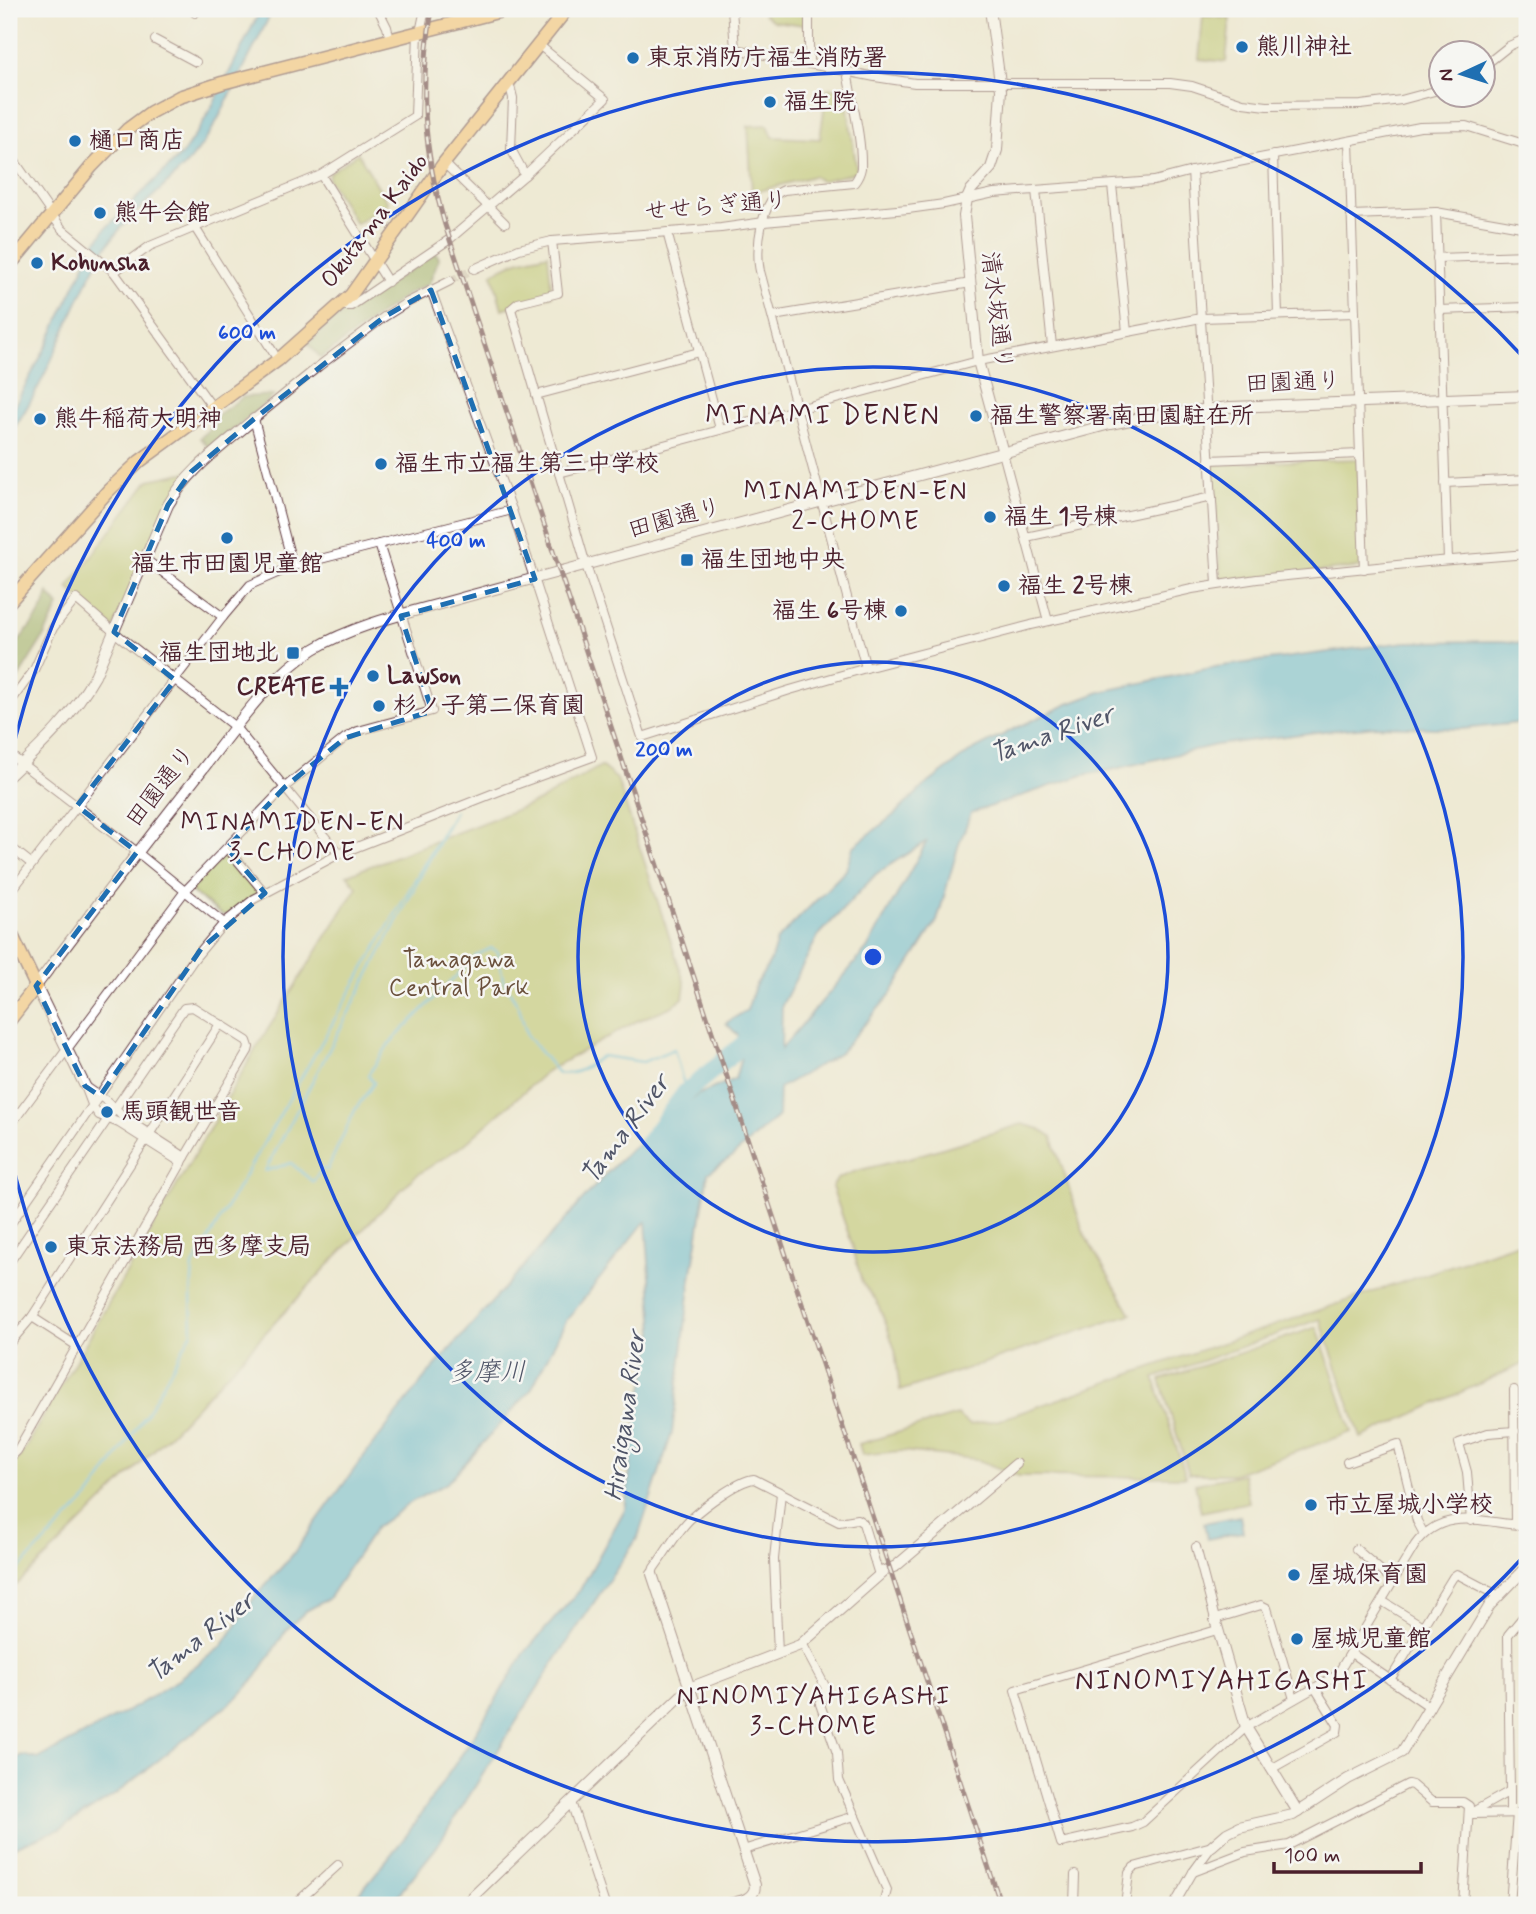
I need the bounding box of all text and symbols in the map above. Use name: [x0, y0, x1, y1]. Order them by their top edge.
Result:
place label: 熊川神社: [1256, 32, 1352, 63]
north arrow: [1428, 38, 1498, 108]
marker: 熊川神社: [1234, 39, 1250, 55]
place label: 東京消防庁福生消防署: [647, 43, 887, 74]
marker: 東京消防庁福生消防署: [625, 50, 641, 66]
text: N: [1434, 68, 1459, 82]
place label: 福生院: [784, 87, 856, 118]
marker: 福生院: [762, 94, 778, 110]
place label: 樋口商店: [89, 126, 185, 157]
marker: 樋口商店: [67, 133, 83, 149]
street label: Okutama Kaido: [314, 147, 436, 295]
street label: せせらぎ通り: [643, 185, 789, 229]
place label: 熊牛会館: [114, 198, 210, 229]
marker: 熊牛会館: [92, 205, 108, 221]
place label: Kohunsha: [51, 248, 150, 279]
street label: 清水坂通り: [973, 250, 1019, 372]
marker: Kohunsha: [29, 255, 45, 271]
text: 600 m: [218, 319, 276, 347]
street label: 田園通り: [1244, 366, 1342, 400]
district label: MINAMI DENEN: [705, 398, 941, 435]
place label: 福生警察署南田園駐在所: [990, 401, 1254, 432]
place label: 熊牛稲荷大明神: [54, 404, 222, 435]
marker: 福生警察署南田園駐在所: [968, 408, 984, 424]
marker: 熊牛稲荷大明神: [32, 411, 48, 427]
place label: 福生市立福生第三中学校: [395, 449, 659, 480]
marker: 福生市立福生第三中学校: [373, 456, 389, 472]
district label: MINAMIDEN-EN 2-CHOME: [743, 475, 969, 539]
street label: 田園通り: [625, 492, 725, 546]
place label: 福生 1号棟: [1004, 502, 1118, 533]
marker: 福生 1号棟: [982, 509, 998, 525]
text: 400 m: [426, 527, 486, 555]
marker: 福生市田園児童館: [219, 530, 235, 546]
place label: 福生団地中央: [701, 545, 845, 576]
place label: 福生市田園児童館: [131, 549, 323, 580]
marker: 福生団地中央: [679, 552, 695, 568]
place label: 福生 2号棟: [1018, 571, 1133, 602]
marker: 福生 2号棟: [996, 578, 1012, 594]
place label: 福生 6号棟: [772, 596, 888, 627]
marker: 福生 6号棟: [893, 603, 909, 619]
place label: 福生団地北: [159, 638, 279, 669]
marker: 福生団地北: [285, 645, 301, 661]
place label: Lawson: [387, 661, 461, 692]
marker: Lawson: [365, 668, 381, 684]
place label: CREATE: [237, 672, 325, 703]
marker: CREATE: [331, 679, 347, 695]
place label: 杉ノ子第二保育園: [393, 691, 585, 722]
water label: Tama River: [986, 697, 1121, 772]
marker: 杉ノ子第二保育園: [371, 698, 387, 714]
text: 200 m: [635, 736, 693, 764]
street label: 田園通り: [119, 740, 203, 834]
district label: MINAMIDEN-EN 3-CHOME: [180, 806, 406, 870]
park label: Tamagawa Central Park: [389, 945, 529, 1004]
centre of rings: [861, 945, 885, 969]
water label: Tama River: [574, 1066, 680, 1191]
place label: 馬頭観世音: [121, 1097, 241, 1128]
marker: 馬頭観世音: [99, 1104, 115, 1120]
place label: 東京法務局 西多摩支局: [65, 1232, 311, 1263]
marker: 東京法務局 西多摩支局: [43, 1239, 59, 1255]
water label: Hiraigawa River: [597, 1326, 657, 1503]
water label: 多摩川: [448, 1356, 526, 1390]
place label: 市立屋城小学校: [1325, 1490, 1493, 1521]
marker: 市立屋城小学校: [1303, 1497, 1319, 1513]
place label: 屋城保育園: [1308, 1560, 1428, 1591]
marker: 屋城保育園: [1286, 1567, 1302, 1583]
water label: Tama River: [140, 1583, 265, 1691]
place label: 屋城児童館: [1311, 1624, 1431, 1655]
marker: 屋城児童館: [1289, 1631, 1305, 1647]
district label: NINOMIYAHIGASHI: [1075, 1663, 1369, 1700]
district label: NINOMIYAHIGASHI 3-CHOME: [676, 1680, 952, 1744]
scale bar: [1274, 1830, 1420, 1874]
text: 100 m: [1284, 1842, 1340, 1870]

